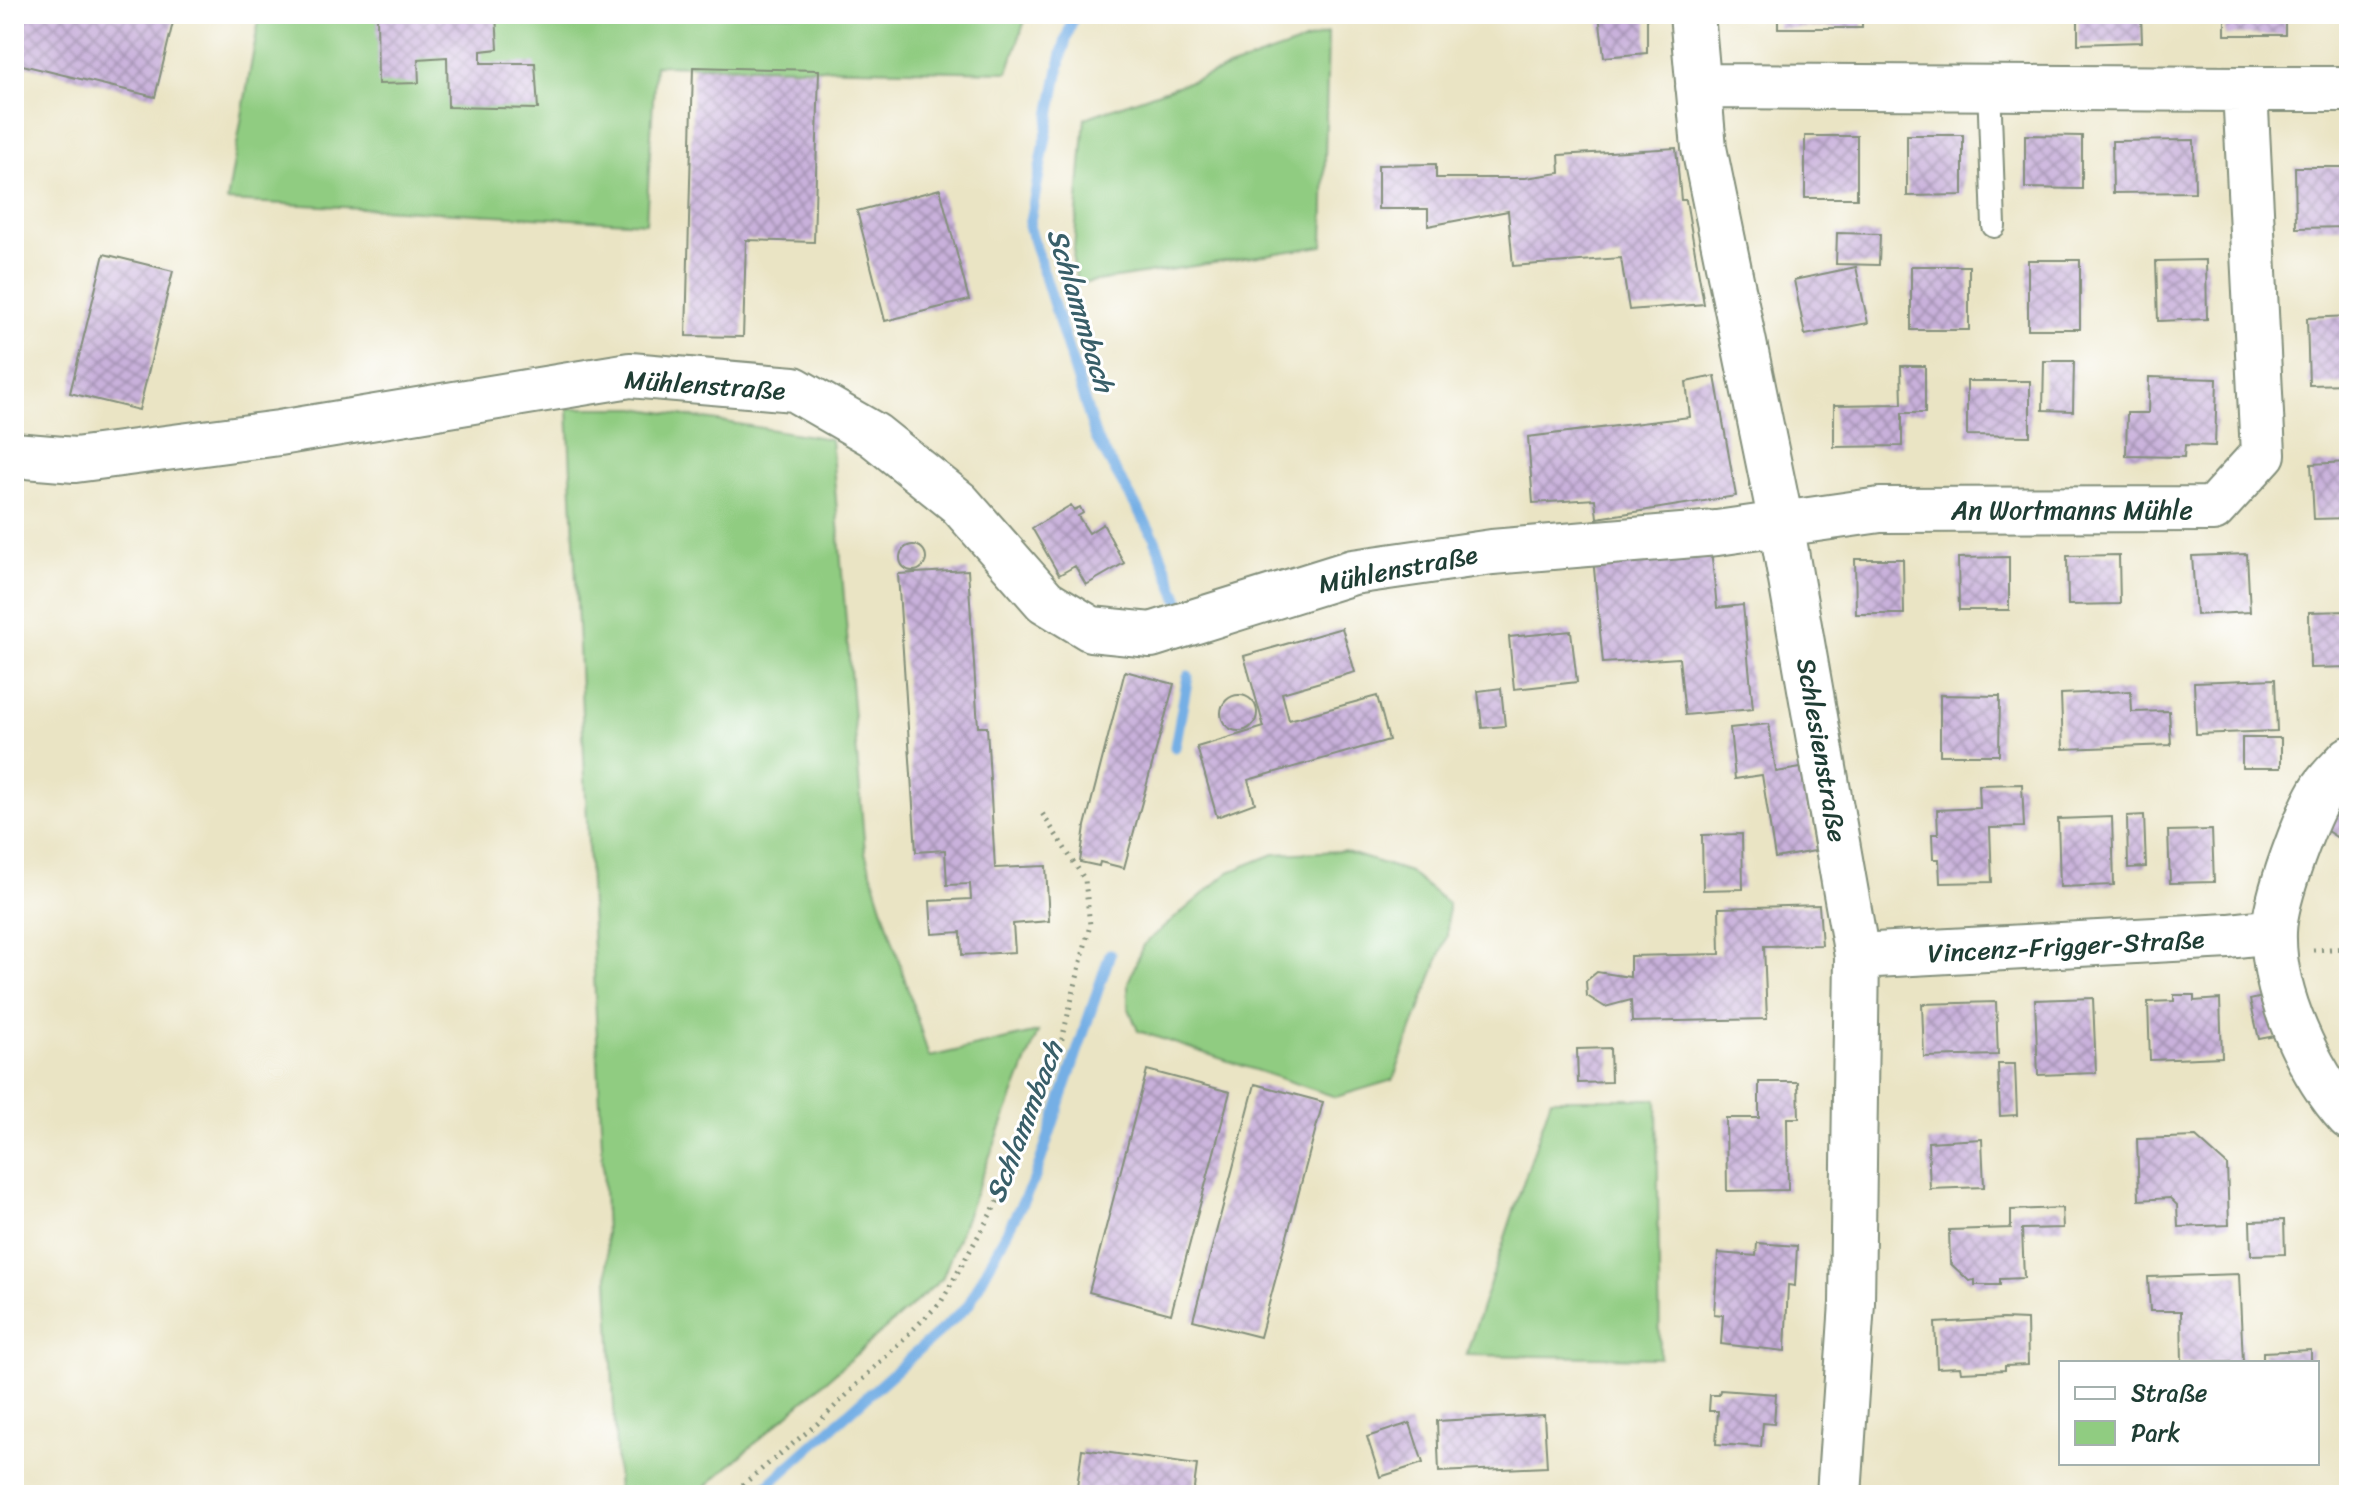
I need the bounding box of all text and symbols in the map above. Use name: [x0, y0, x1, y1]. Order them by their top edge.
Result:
water label: Schlammbach: [1033, 222, 1130, 400]
street label: Mühlenstraße: [623, 356, 787, 414]
street label: An Wortmanns Mühle: [1950, 487, 2193, 533]
street label: Mühlenstraße: [1314, 531, 1482, 607]
street label: Schlesienstraße: [1783, 654, 1861, 846]
street label: Vincenz-Frigger-Straße: [1927, 916, 2206, 976]
water label: Schlammbach: [971, 1032, 1078, 1210]
legend: [2059, 1361, 2319, 1465]
text: Straße: [2131, 1372, 2207, 1414]
text: Park: [2131, 1412, 2180, 1454]

